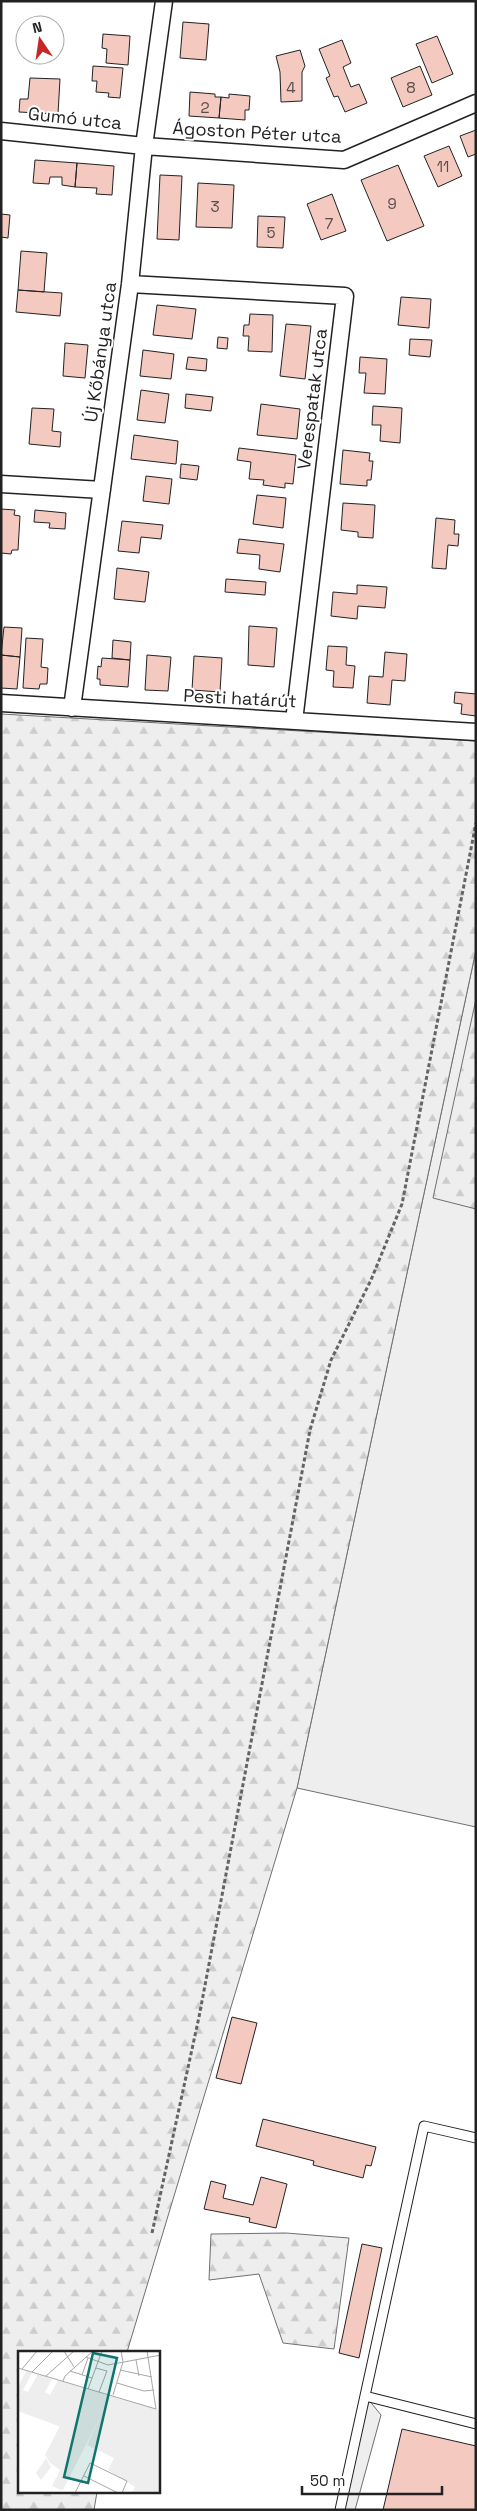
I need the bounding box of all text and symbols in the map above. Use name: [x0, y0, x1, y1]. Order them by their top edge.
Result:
north arrow: [15, 15, 65, 65]
text: N: [30, 18, 44, 37]
house number: 4: [286, 78, 296, 97]
house number: 8: [406, 78, 416, 97]
house number: 2: [200, 98, 210, 117]
street label: Gumó utca: [27, 102, 123, 134]
street label: Ágoston Péter utca: [172, 116, 342, 148]
house number: 11: [437, 157, 449, 176]
house number: 9: [387, 194, 397, 213]
house number: 3: [210, 197, 220, 216]
house number: 7: [325, 214, 333, 233]
house number: 5: [267, 223, 276, 242]
street label: Új Kőbánya utca: [79, 280, 121, 424]
street label: Verespatak utca: [292, 327, 332, 471]
street label: Pesti határút: [183, 684, 297, 712]
inset map: [18, 2351, 160, 2494]
scale bar: [302, 2464, 442, 2496]
text: 50 m: [310, 2471, 345, 2490]

